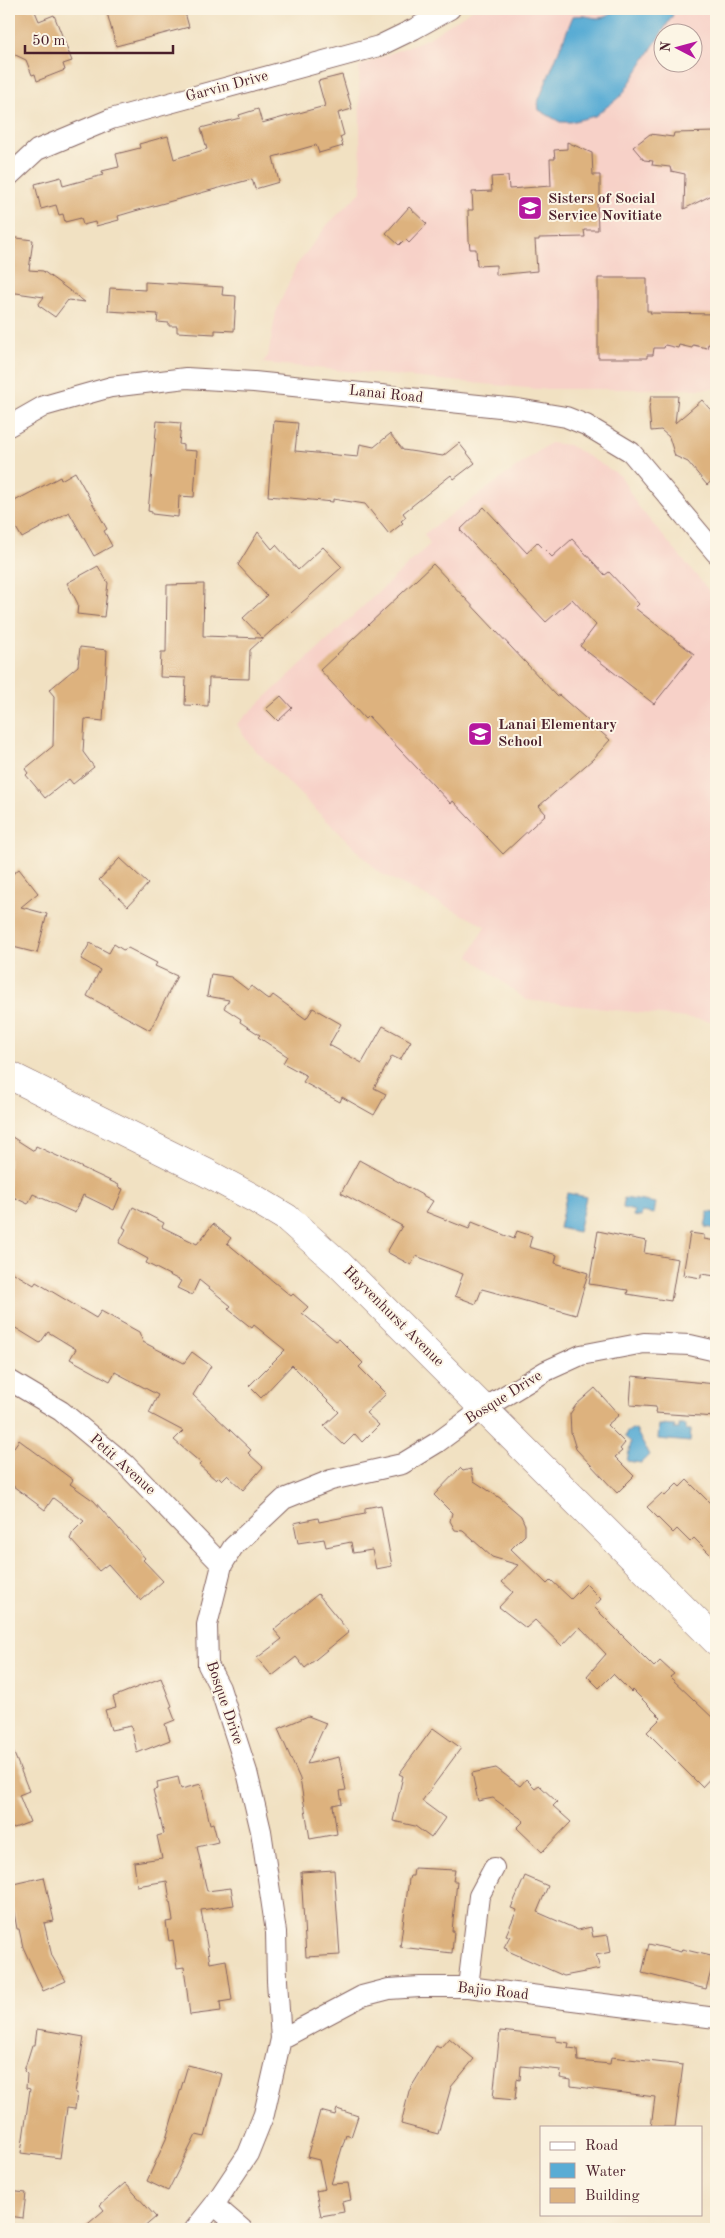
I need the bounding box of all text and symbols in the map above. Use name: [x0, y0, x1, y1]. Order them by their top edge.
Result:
scale bar: [25, 22, 172, 54]
north arrow: [652, 22, 702, 72]
text: 50 m: [32, 34, 66, 49]
text: N: [659, 40, 674, 53]
street label: Garvin Drive: [184, 69, 270, 105]
place label: Sisters of Social Service Novitiate: [548, 192, 662, 224]
school or university icon: Sisters of Social Service Novitiate: [517, 195, 543, 221]
street label: Lanai Road: [348, 384, 424, 406]
place label: Lanai Elementary School: [498, 718, 617, 750]
school or university icon: Lanai Elementary School: [467, 721, 493, 747]
street label: Hayvenhurst Avenue: [340, 1264, 446, 1370]
street label: Bosque Drive: [463, 1369, 545, 1427]
street label: Petit Avenue: [86, 1432, 158, 1498]
street label: Bosque Drive: [203, 1659, 245, 1747]
street label: Bajio Road: [457, 1981, 530, 2003]
legend: [540, 2126, 702, 2216]
text: Road: [585, 2139, 619, 2154]
text: Water: [585, 2165, 626, 2180]
text: Building: [585, 2189, 640, 2204]

